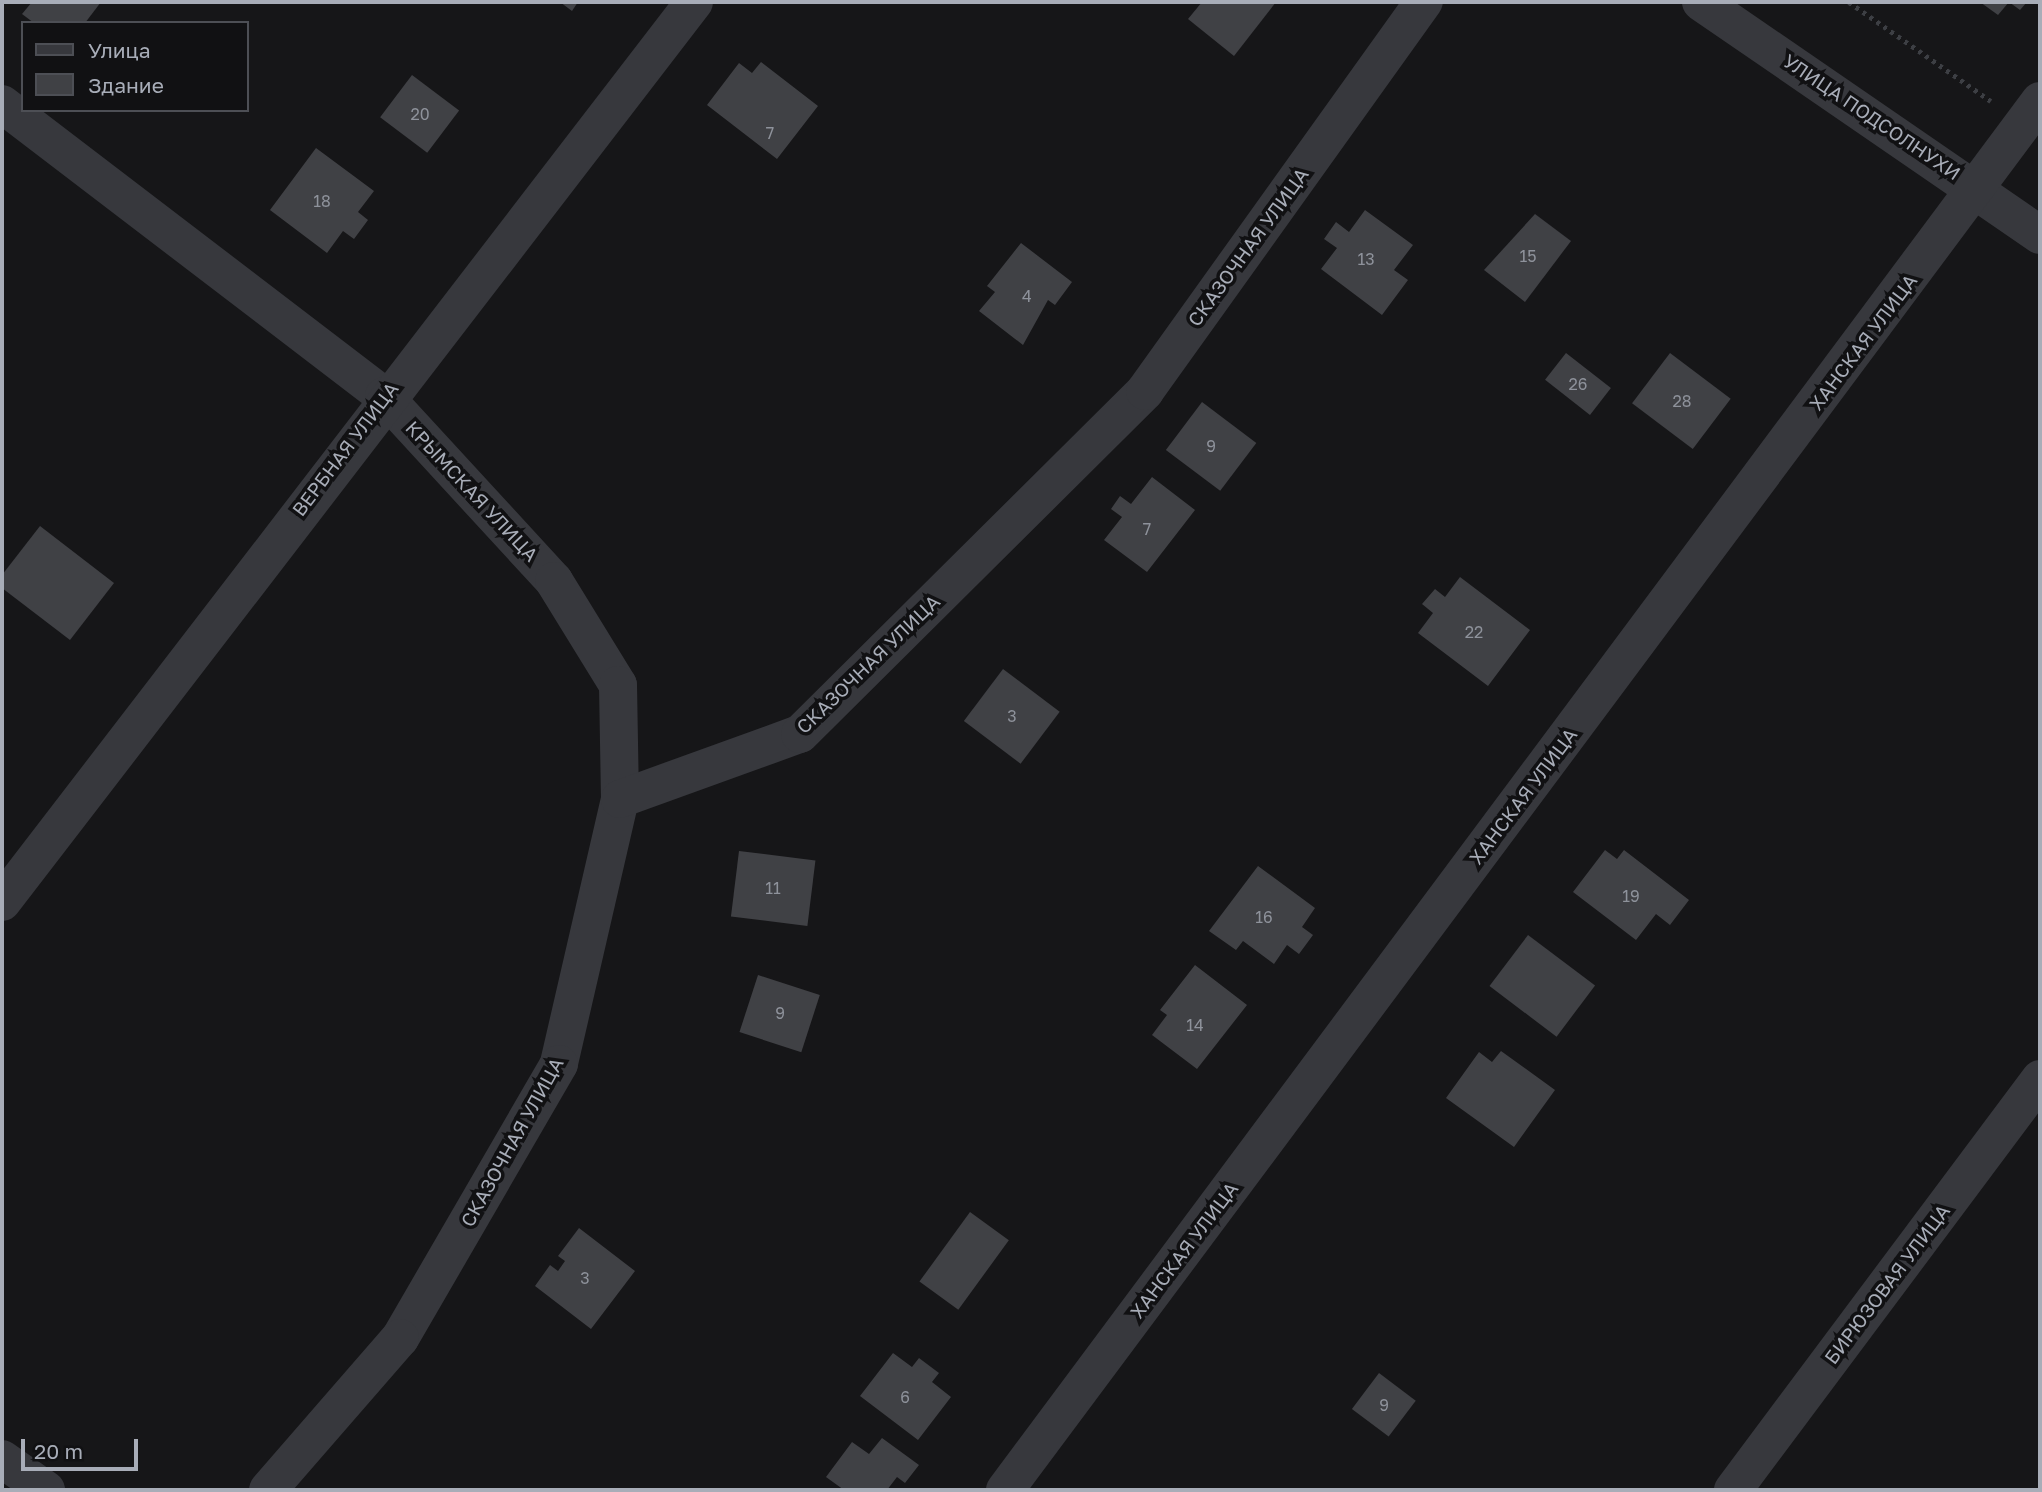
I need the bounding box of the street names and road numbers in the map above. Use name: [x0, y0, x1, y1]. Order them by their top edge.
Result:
street label: УЛИЦА ПОДСОЛНУХИ: [1779, 49, 1965, 185]
street label: СКАЗОЧНАЯ УЛИЦА: [1183, 163, 1313, 331]
street label: ХАНСКАЯ УЛИЦА: [1804, 269, 1922, 415]
street label: ВЕРБНАЯ УЛИЦА: [287, 378, 403, 520]
street label: КРЫМСКАЯ УЛИЦА: [401, 416, 543, 566]
street label: СКАЗОЧНАЯ УЛИЦА: [792, 590, 944, 738]
street label: ХАНСКАЯ УЛИЦА: [1464, 723, 1582, 869]
street label: СКАЗОЧНАЯ УЛИЦА: [456, 1053, 568, 1231]
street label: ХАНСКАЯ УЛИЦА: [1125, 1177, 1243, 1323]
street label: БИРЮЗОВАЯ УЛИЦА: [1820, 1200, 1954, 1368]

